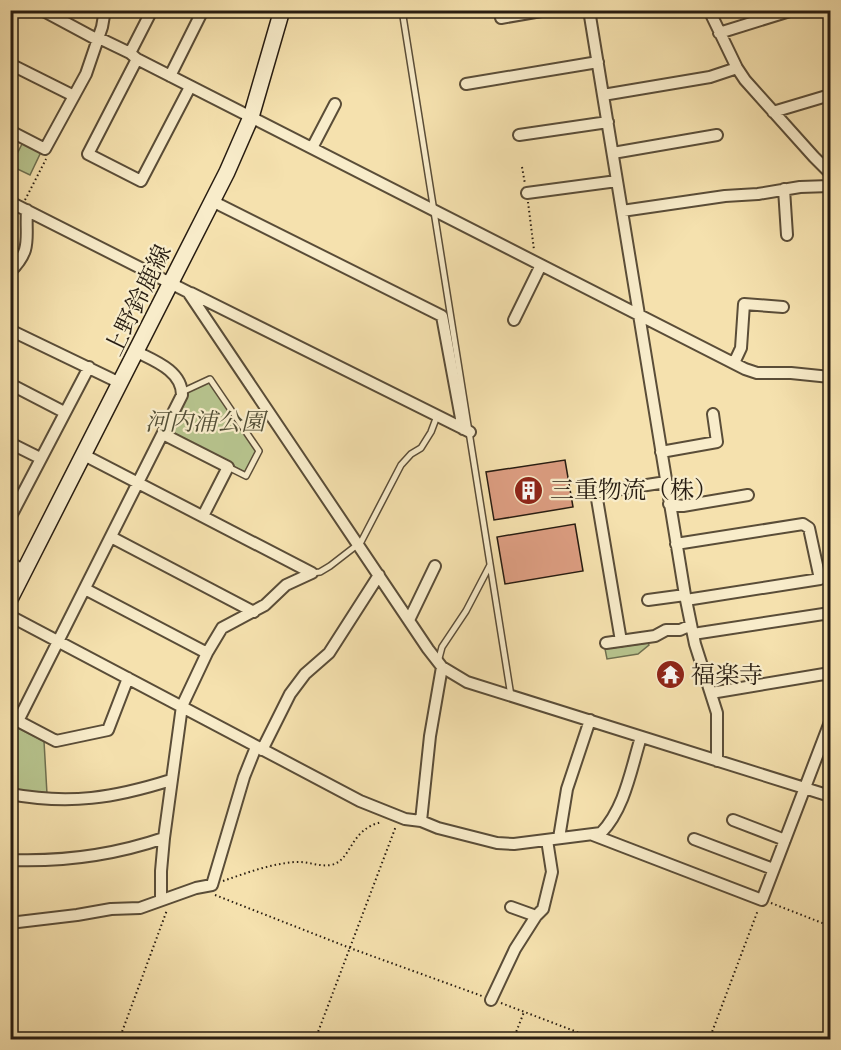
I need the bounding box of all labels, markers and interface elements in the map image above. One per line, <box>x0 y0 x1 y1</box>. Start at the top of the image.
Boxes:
street label: 上野鈴鹿線 <box>99 240 179 361</box>
park label: 河内浦公園 <box>145 408 269 438</box>
building icon: 三重物流（株） <box>513 474 545 506</box>
place label: 三重物流（株） <box>550 476 718 506</box>
temple icon: 福楽寺 <box>654 659 686 691</box>
place label: 福楽寺 <box>691 661 763 691</box>

